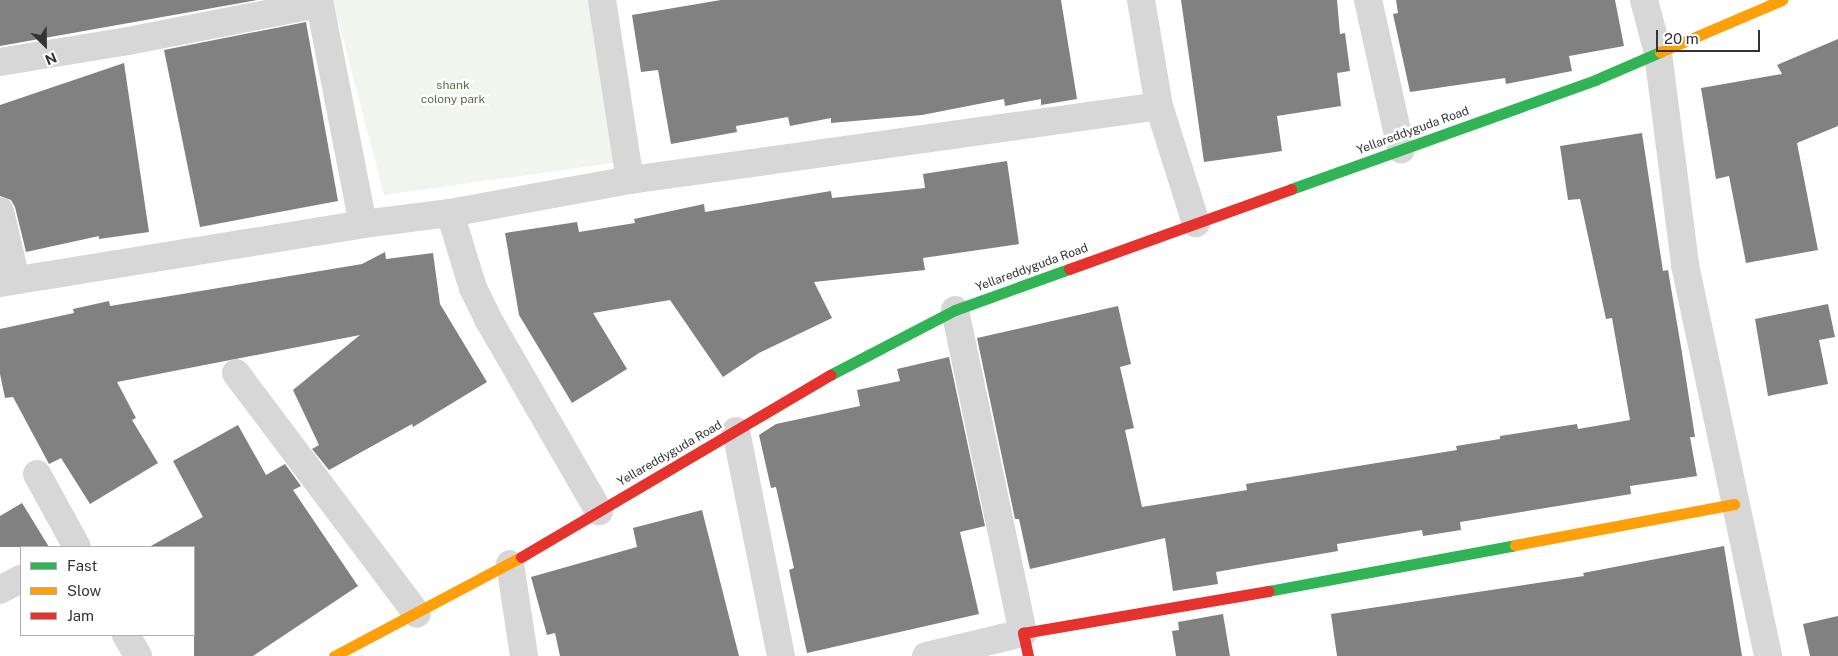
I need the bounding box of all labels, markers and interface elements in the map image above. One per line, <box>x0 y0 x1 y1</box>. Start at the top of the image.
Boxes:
north arrow <box>20 20 70 70</box>
scale bar <box>1658 20 1762 52</box>
text: 20 m <box>1664 30 1699 47</box>
text: N <box>43 49 59 68</box>
park label: shank colony park <box>421 79 485 107</box>
street label: Yellareddyguda Road <box>1355 104 1471 158</box>
street label: Yellareddyguda Road <box>974 241 1090 295</box>
street label: Yellareddyguda Road <box>615 418 725 490</box>
legend <box>20 546 195 636</box>
text: Fast <box>67 557 97 574</box>
text: Slow <box>67 582 101 599</box>
text: Jam <box>67 607 94 624</box>

